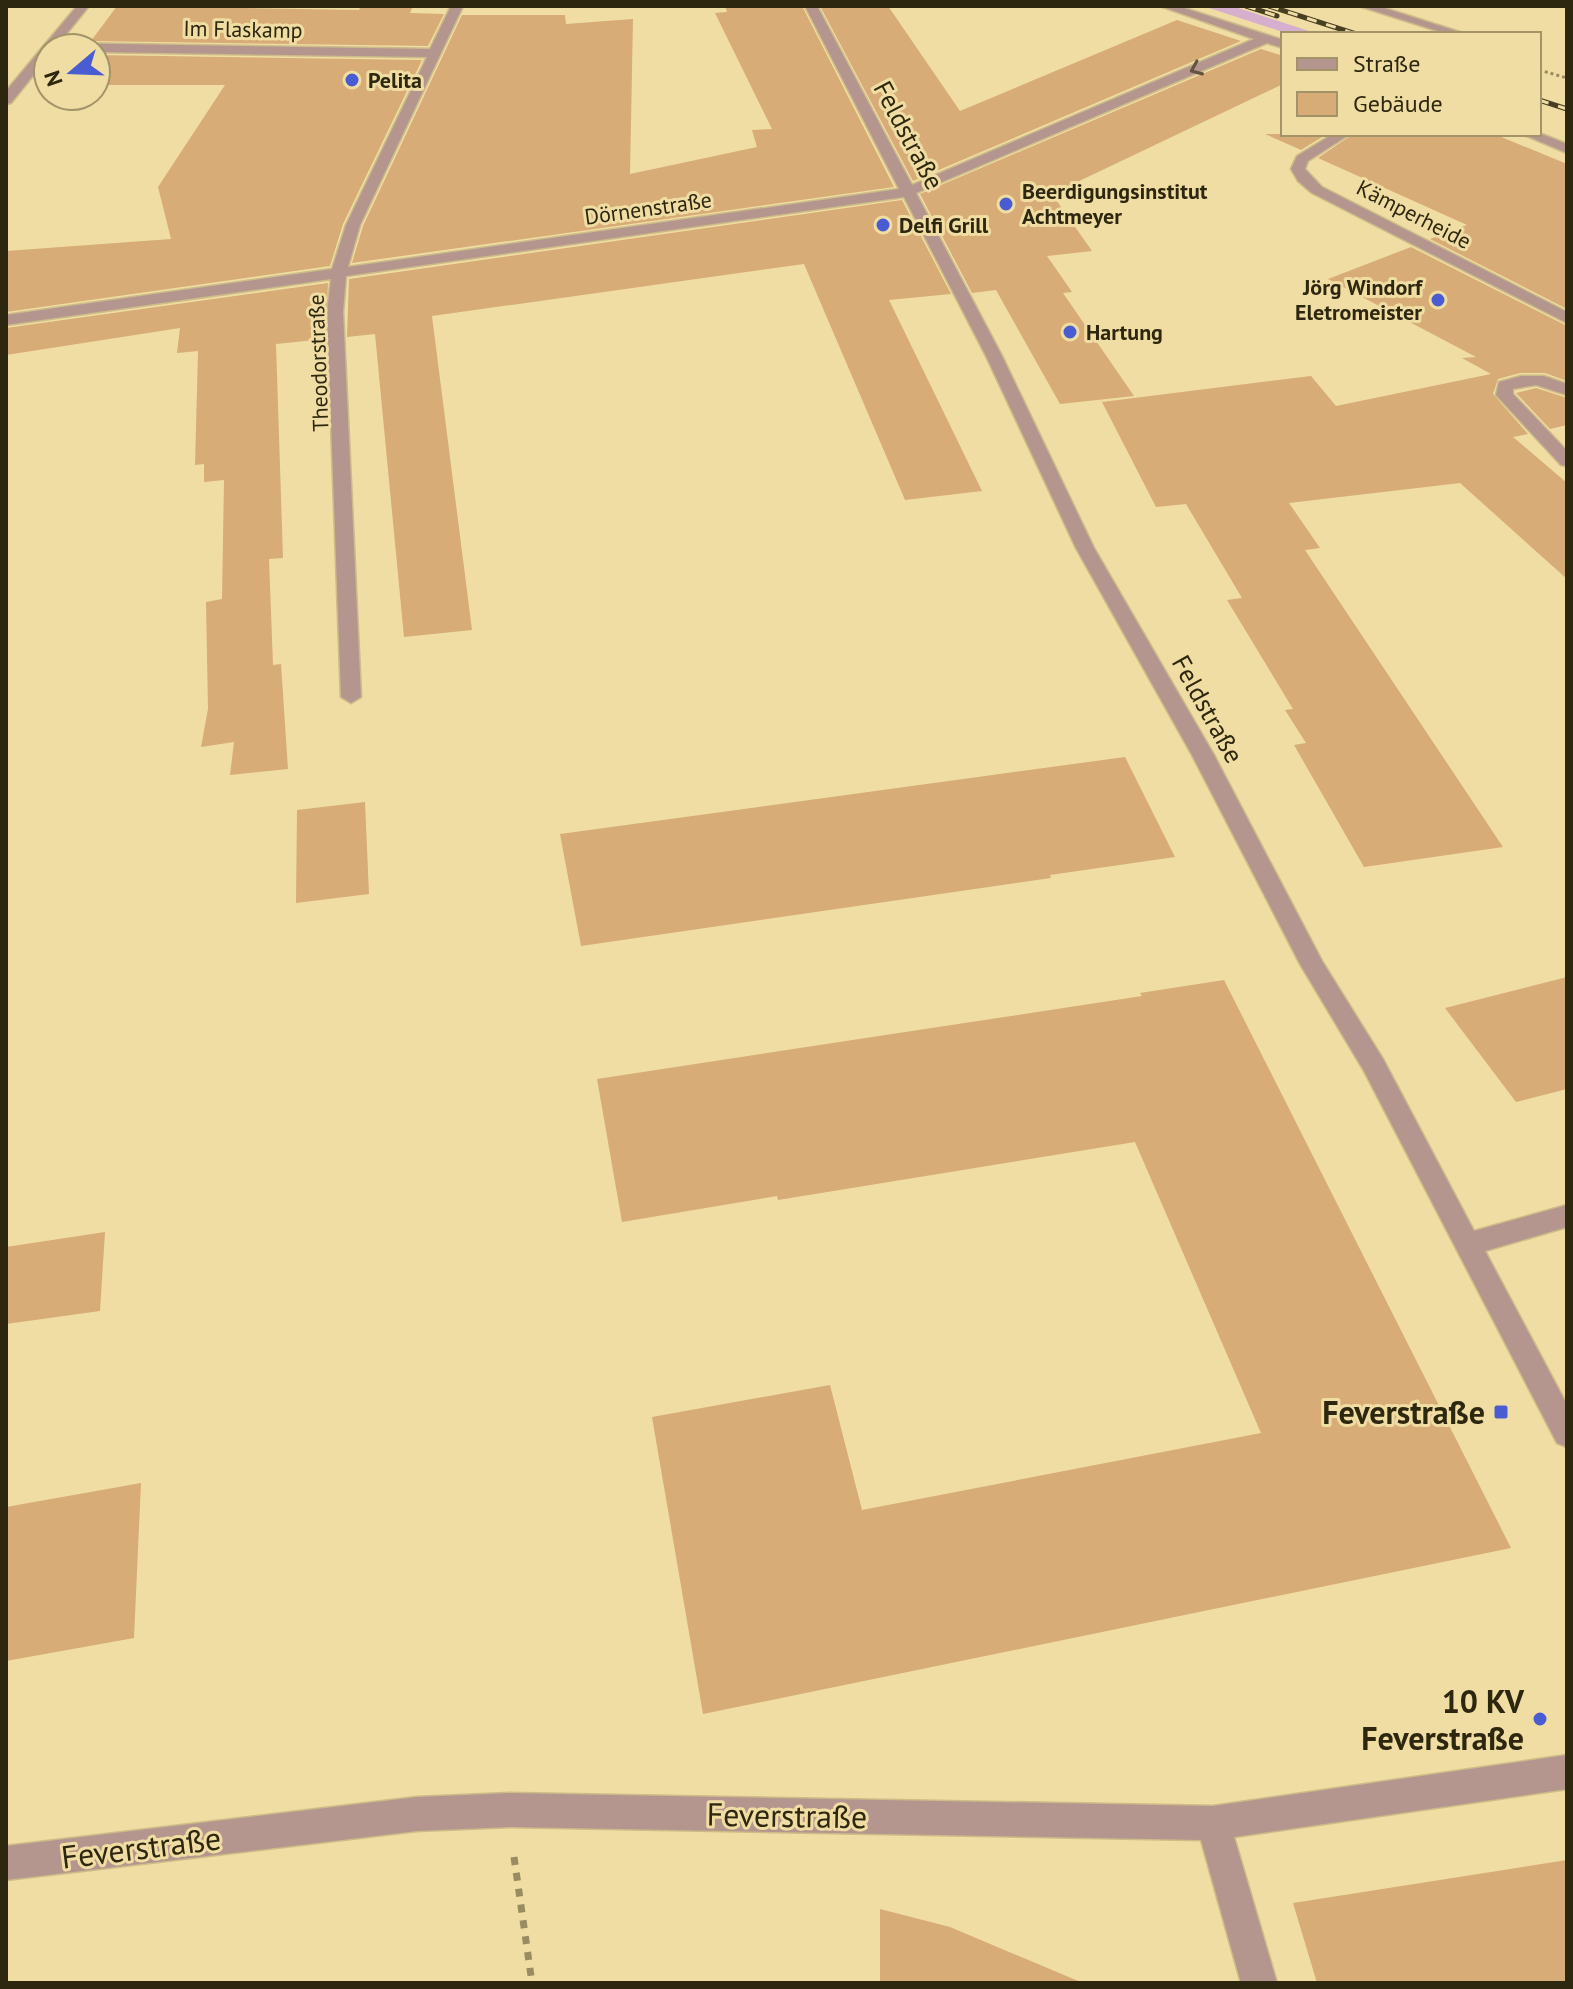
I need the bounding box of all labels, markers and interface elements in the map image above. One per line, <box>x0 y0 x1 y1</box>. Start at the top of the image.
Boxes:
street label: Im Flaskamp <box>183 14 303 44</box>
north arrow <box>32 32 112 112</box>
legend <box>1281 32 1541 136</box>
text: Straße <box>1353 48 1420 79</box>
one-way arrow <box>1189 60 1204 76</box>
place label: Pelita <box>368 66 422 94</box>
text: N <box>37 67 69 90</box>
marker: Pelita <box>343 71 361 89</box>
street label: Feldstraße <box>867 75 951 195</box>
text: Gebäude <box>1353 88 1443 119</box>
street label: Kämperheide <box>1352 173 1476 255</box>
place label: Beerdigungsinstitut Achtmeyer <box>1022 177 1208 230</box>
street label: Dörnenstraße <box>583 185 713 231</box>
marker: Beerdigungsinstitut Achtmeyer <box>997 195 1015 213</box>
place label: Delfi Grill <box>899 211 989 239</box>
marker: Delfi Grill <box>874 216 892 234</box>
place label: Jörg Windorf Eletromeister <box>1295 273 1424 326</box>
marker: Jörg Windorf Eletromeister <box>1429 291 1447 309</box>
street label: Theodorstraße <box>302 294 334 432</box>
place label: Hartung <box>1086 318 1163 346</box>
marker: Hartung <box>1061 323 1079 341</box>
street label: Feldstraße <box>1165 649 1251 769</box>
place label: Feverstraße <box>1322 1391 1485 1433</box>
marker: Feverstraße <box>1492 1403 1510 1421</box>
place label: 10 KV Feverstraße <box>1361 1680 1525 1759</box>
marker: 10 KV Feverstraße <box>1531 1710 1549 1728</box>
street label: Feverstraße <box>706 1793 868 1837</box>
street label: Feverstraße <box>59 1816 223 1878</box>

